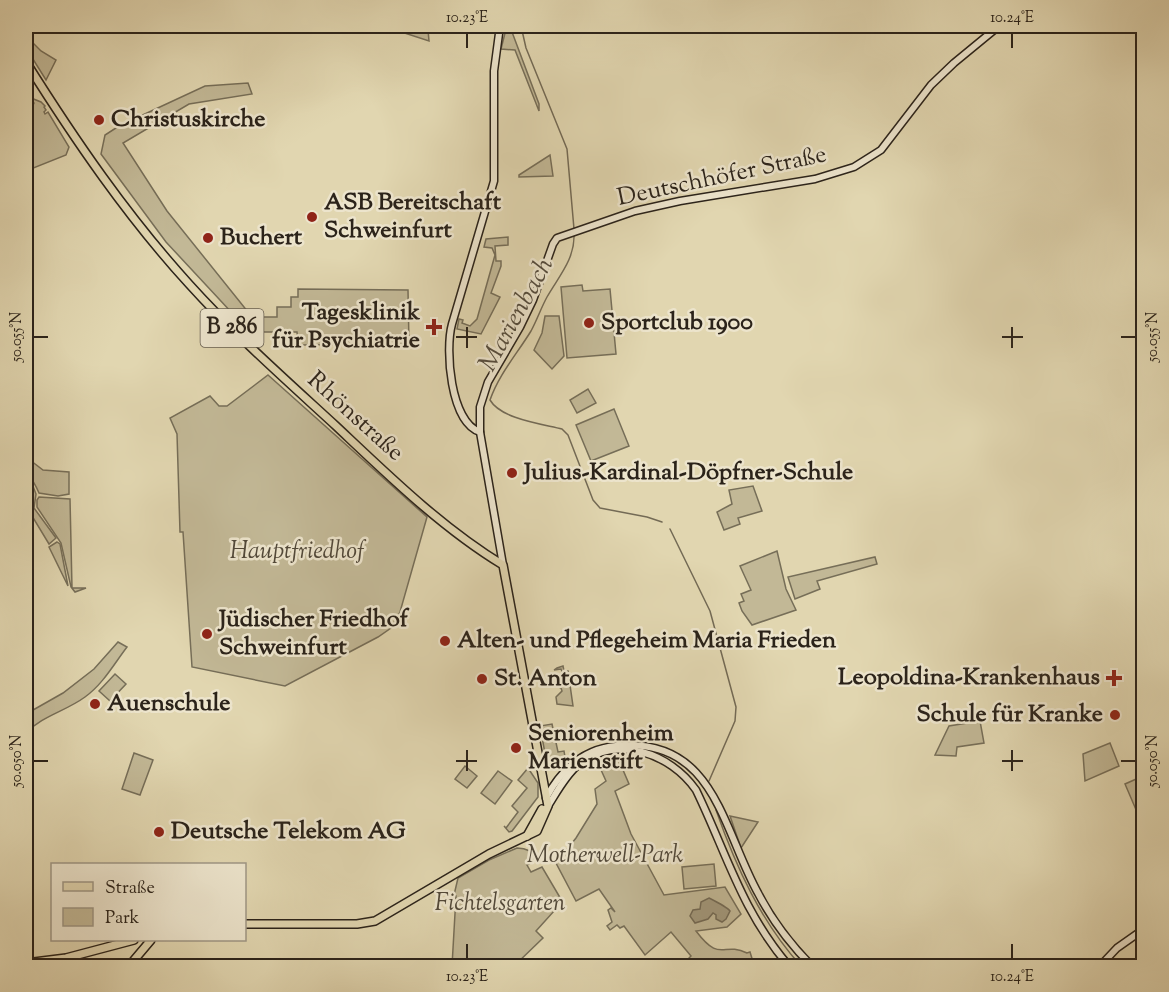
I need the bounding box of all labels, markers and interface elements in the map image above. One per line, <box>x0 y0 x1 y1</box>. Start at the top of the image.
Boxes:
text: 10.23°E <box>446 8 488 29</box>
text: 10.24°E <box>990 8 1034 29</box>
place label: Christuskirche <box>111 103 265 137</box>
marker: Christuskirche <box>92 113 106 127</box>
street label: Deutschhöfer Straße <box>614 138 830 216</box>
place label: ASB Bereitschaft Schweinfurt <box>324 186 502 248</box>
marker: ASB Bereitschaft Schweinfurt <box>305 210 319 224</box>
place label: Buchert <box>220 221 303 255</box>
marker: Buchert <box>201 231 215 245</box>
water label: Marienbach <box>470 251 564 379</box>
place label: Tagesklinik für Psychiatrie <box>272 296 421 358</box>
place label: Sportclub 1900 <box>601 306 753 340</box>
road number: B 286 <box>200 309 264 347</box>
text: 50.055°N <box>7 312 28 363</box>
text: 50.055°N <box>1143 312 1164 363</box>
marker: Sportclub 1900 <box>582 316 596 330</box>
marker: Tagesklinik für Psychiatrie <box>425 318 443 336</box>
street label: Rhönstraße <box>299 364 411 470</box>
place label: Julius-Kardinal-Döpfner-Schule <box>522 456 853 490</box>
marker: Julius-Kardinal-Döpfner-Schule <box>505 466 519 480</box>
park label: Hauptfriedhof <box>230 535 367 569</box>
place label: Jüdischer Friedhof Schweinfurt <box>217 603 410 665</box>
place label: Alten- und Pflegeheim Maria Frieden <box>457 624 837 658</box>
marker: Jüdischer Friedhof Schweinfurt <box>200 627 214 641</box>
marker: Alten- und Pflegeheim Maria Frieden <box>438 634 452 648</box>
place label: Leopoldina-Krankenhaus <box>838 661 1100 695</box>
place label: St. Anton <box>494 662 597 696</box>
marker: Leopoldina-Krankenhaus <box>1105 669 1123 687</box>
marker: St. Anton <box>475 672 489 686</box>
place label: Auenschule <box>107 687 230 721</box>
marker: Auenschule <box>88 697 102 711</box>
place label: Schule für Kranke <box>916 698 1103 732</box>
marker: Schule für Kranke <box>1108 708 1122 722</box>
place label: Seniorenheim Marienstift <box>528 717 674 779</box>
text: 50.050°N <box>7 735 28 788</box>
text: 50.050°N <box>1143 735 1164 788</box>
marker: Seniorenheim Marienstift <box>509 741 523 755</box>
place label: Deutsche Telekom AG <box>171 815 406 849</box>
marker: Deutsche Telekom AG <box>152 825 166 839</box>
park label: Motherwell-Park <box>527 839 683 873</box>
legend <box>51 863 246 941</box>
text: Straße <box>105 876 155 902</box>
park label: Fichtelsgarten <box>435 887 566 921</box>
text: Park <box>105 906 140 932</box>
text: 10.23°E <box>446 967 488 988</box>
text: 10.24°E <box>990 967 1034 988</box>

